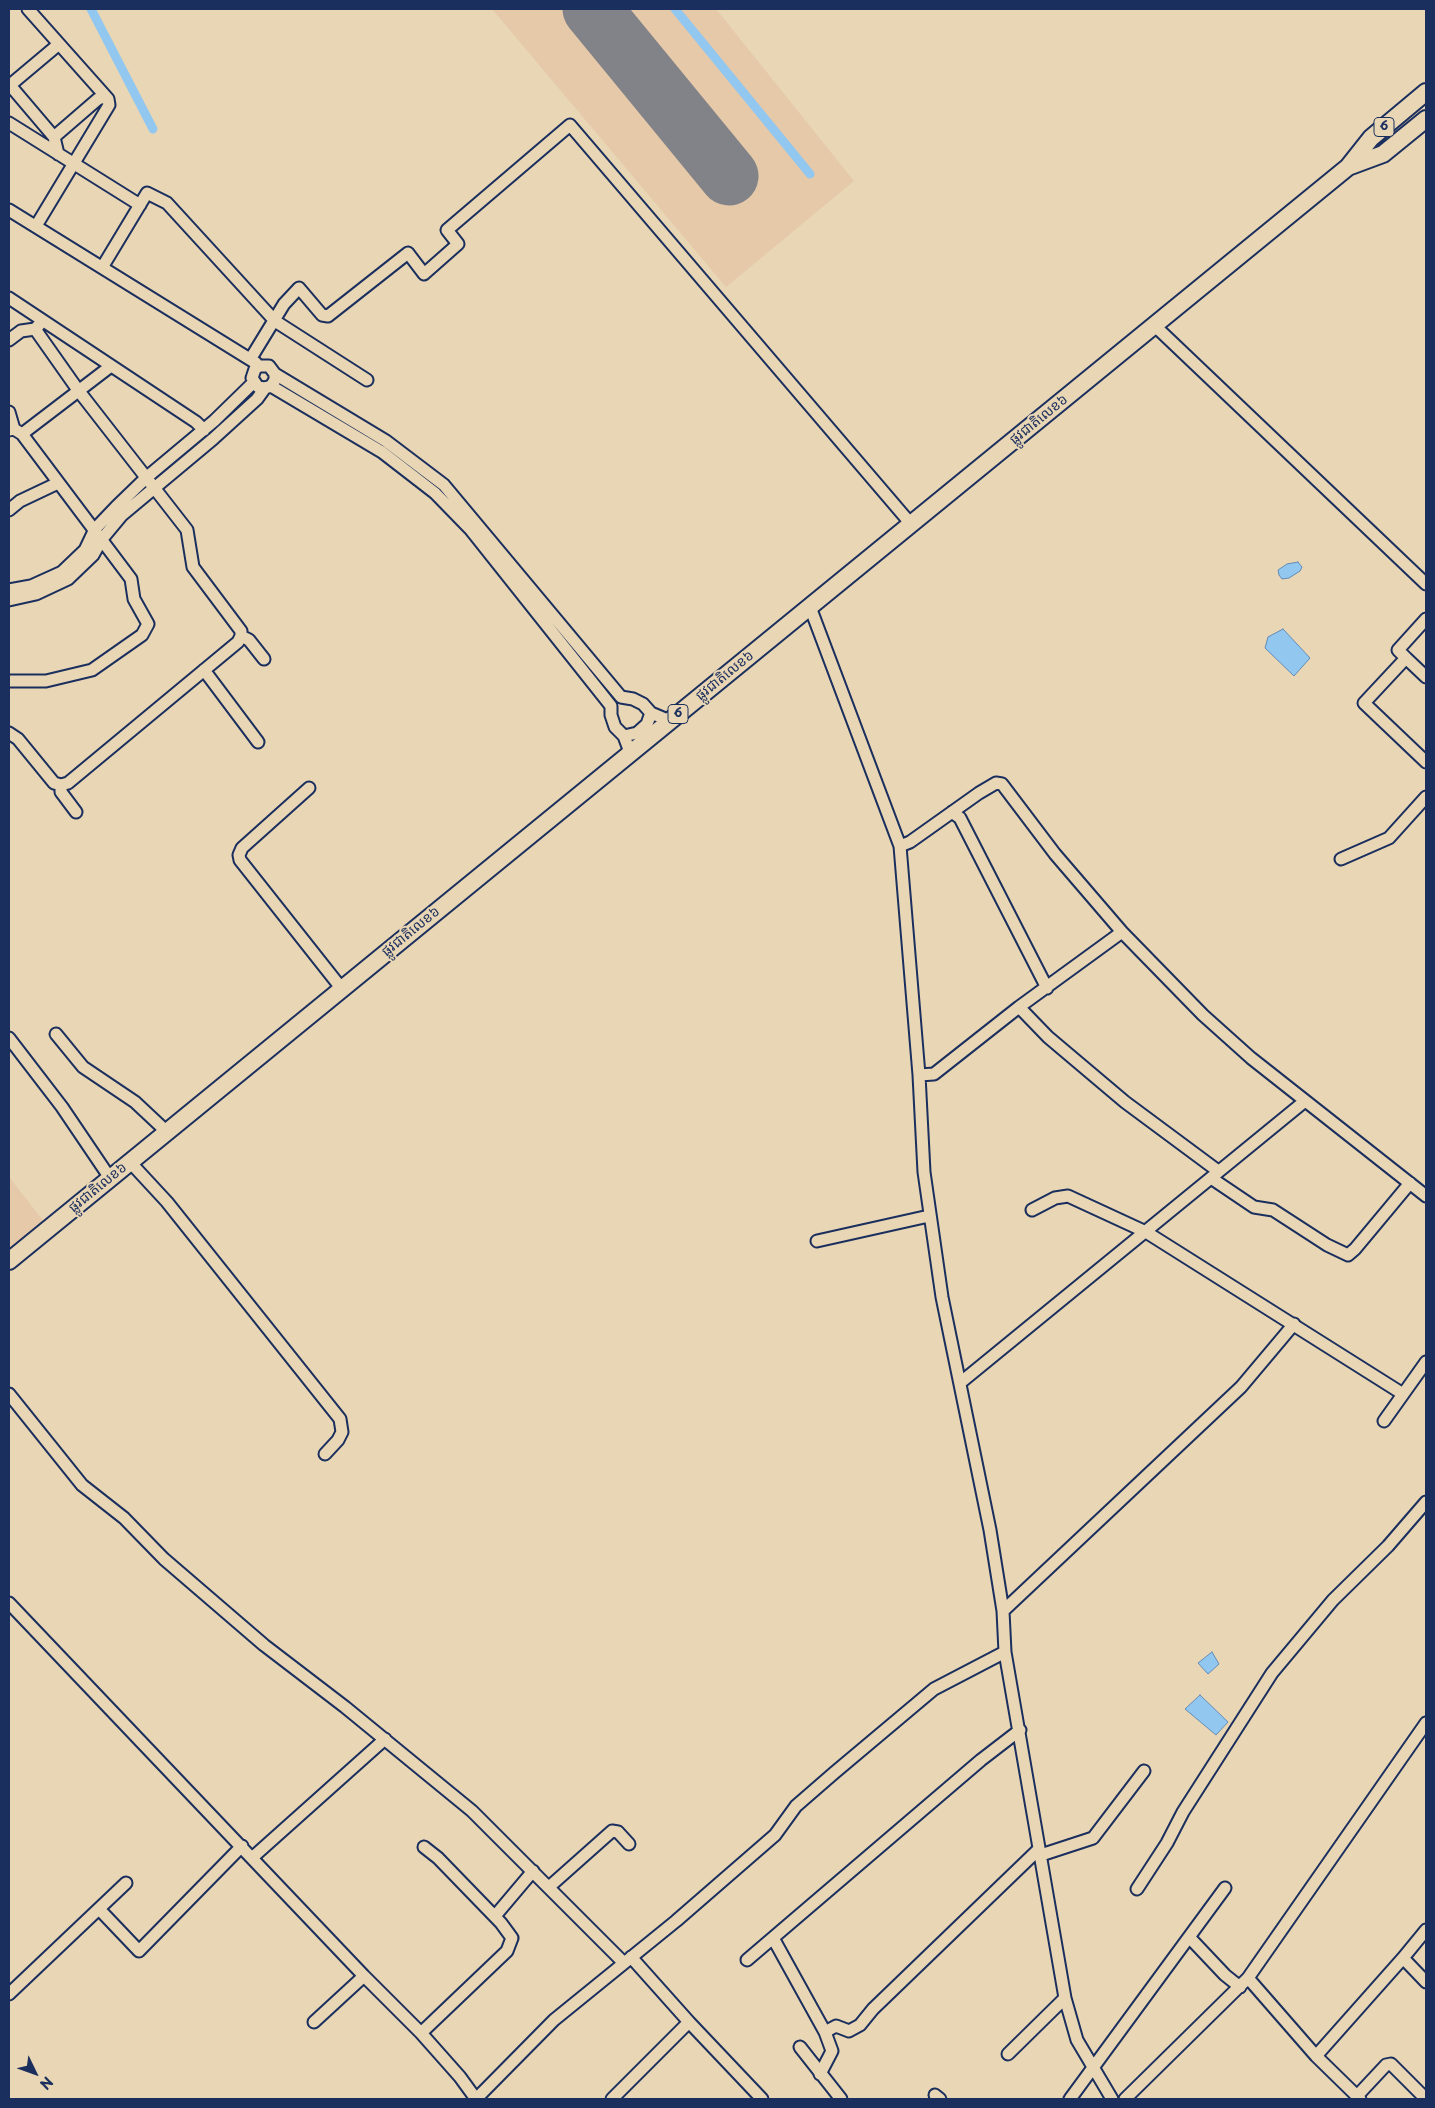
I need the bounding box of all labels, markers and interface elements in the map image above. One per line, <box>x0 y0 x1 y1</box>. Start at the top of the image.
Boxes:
road number: 6 <box>1374 118 1394 136</box>
street label: ផ្លូវជាតិលេខ៦ <box>1006 391 1072 449</box>
street label: ផ្លូវជាតិលេខ៦ <box>692 647 758 705</box>
road number: 6 <box>668 704 688 724</box>
street label: ផ្លូវជាតិលេខ៦ <box>378 903 444 961</box>
street label: ផ្លូវជាតិលេខ៦ <box>65 1159 131 1217</box>
north arrow <box>10 2048 60 2098</box>
text: N <box>35 2072 58 2095</box>

